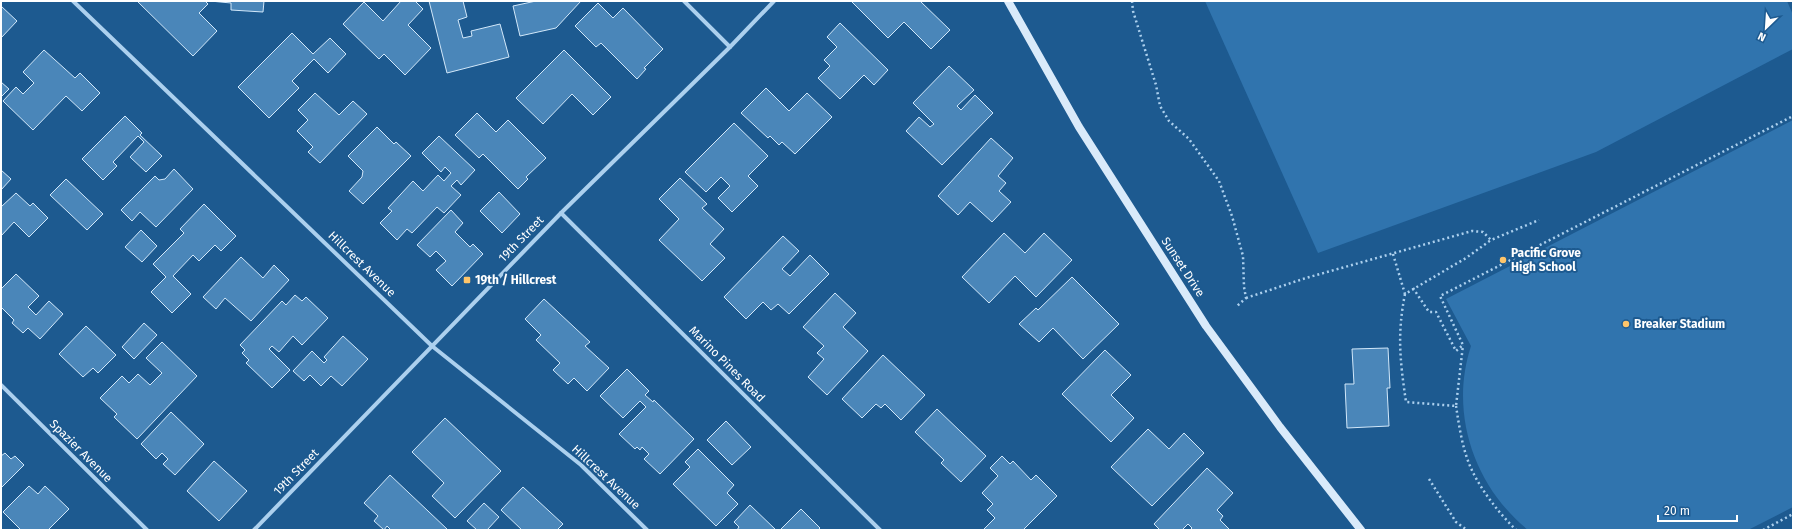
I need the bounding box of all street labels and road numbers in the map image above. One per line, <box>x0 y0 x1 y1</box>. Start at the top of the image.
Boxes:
street label: 19th Street <box>496 213 547 265</box>
street label: Hillcrest Avenue <box>325 228 399 300</box>
street label: Sunset Drive <box>1159 235 1207 299</box>
street label: Marino Pines Road <box>686 323 768 405</box>
street label: Spazier Avenue <box>47 417 115 485</box>
street label: Hillcrest Avenue <box>569 442 643 512</box>
street label: 19th Street <box>271 446 322 498</box>

